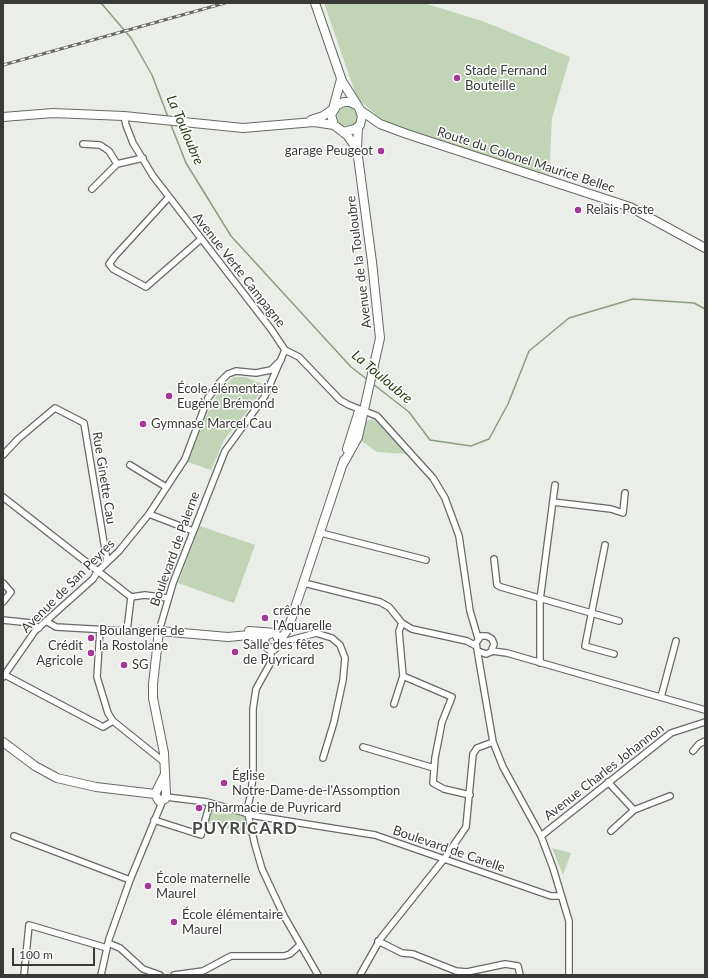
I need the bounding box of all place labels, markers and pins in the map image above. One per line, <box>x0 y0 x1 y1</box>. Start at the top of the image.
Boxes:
place label: Stade Fernand Bouteille <box>465 63 547 94</box>
marker: Stade Fernand Bouteille <box>452 73 462 83</box>
place label: garage Peugeot <box>285 143 373 159</box>
marker: garage Peugeot <box>376 146 386 156</box>
place label: Relais Poste <box>586 202 654 218</box>
marker: Relais Poste <box>573 205 583 215</box>
place label: École élémentaire Eugène Brémond <box>177 381 278 412</box>
marker: École élémentaire Eugène Brémond <box>164 391 174 401</box>
place label: Gymnase Marcel Cau <box>151 416 272 432</box>
marker: Gymnase Marcel Cau <box>138 419 148 429</box>
place label: crêche l'Aquarelle <box>273 603 332 634</box>
marker: crêche l'Aquarelle <box>260 613 270 623</box>
place label: Boulangerie de la Rostolane <box>99 623 184 654</box>
marker: Boulangerie de la Rostolane <box>86 633 96 643</box>
place label: Salle des fêtes de Puyricard <box>243 637 324 668</box>
place label: Crédit Agricole <box>36 638 83 669</box>
marker: Salle des fêtes de Puyricard <box>230 647 240 657</box>
marker: Crédit Agricole <box>86 648 96 658</box>
place label: SG <box>132 657 149 673</box>
marker: SG <box>119 660 129 670</box>
place label: Église Notre-Dame-de-l'Assomption <box>232 768 400 799</box>
marker: Église Notre-Dame-de-l'Assomption <box>219 778 229 788</box>
place label: Pharmacie de Puyricard <box>207 800 341 816</box>
marker: Pharmacie de Puyricard <box>194 803 204 813</box>
place label: École maternelle Maurel <box>156 871 250 902</box>
marker: École maternelle Maurel <box>143 881 153 891</box>
place label: École élémentaire Maurel <box>182 907 283 938</box>
marker: École élémentaire Maurel <box>169 917 179 927</box>

